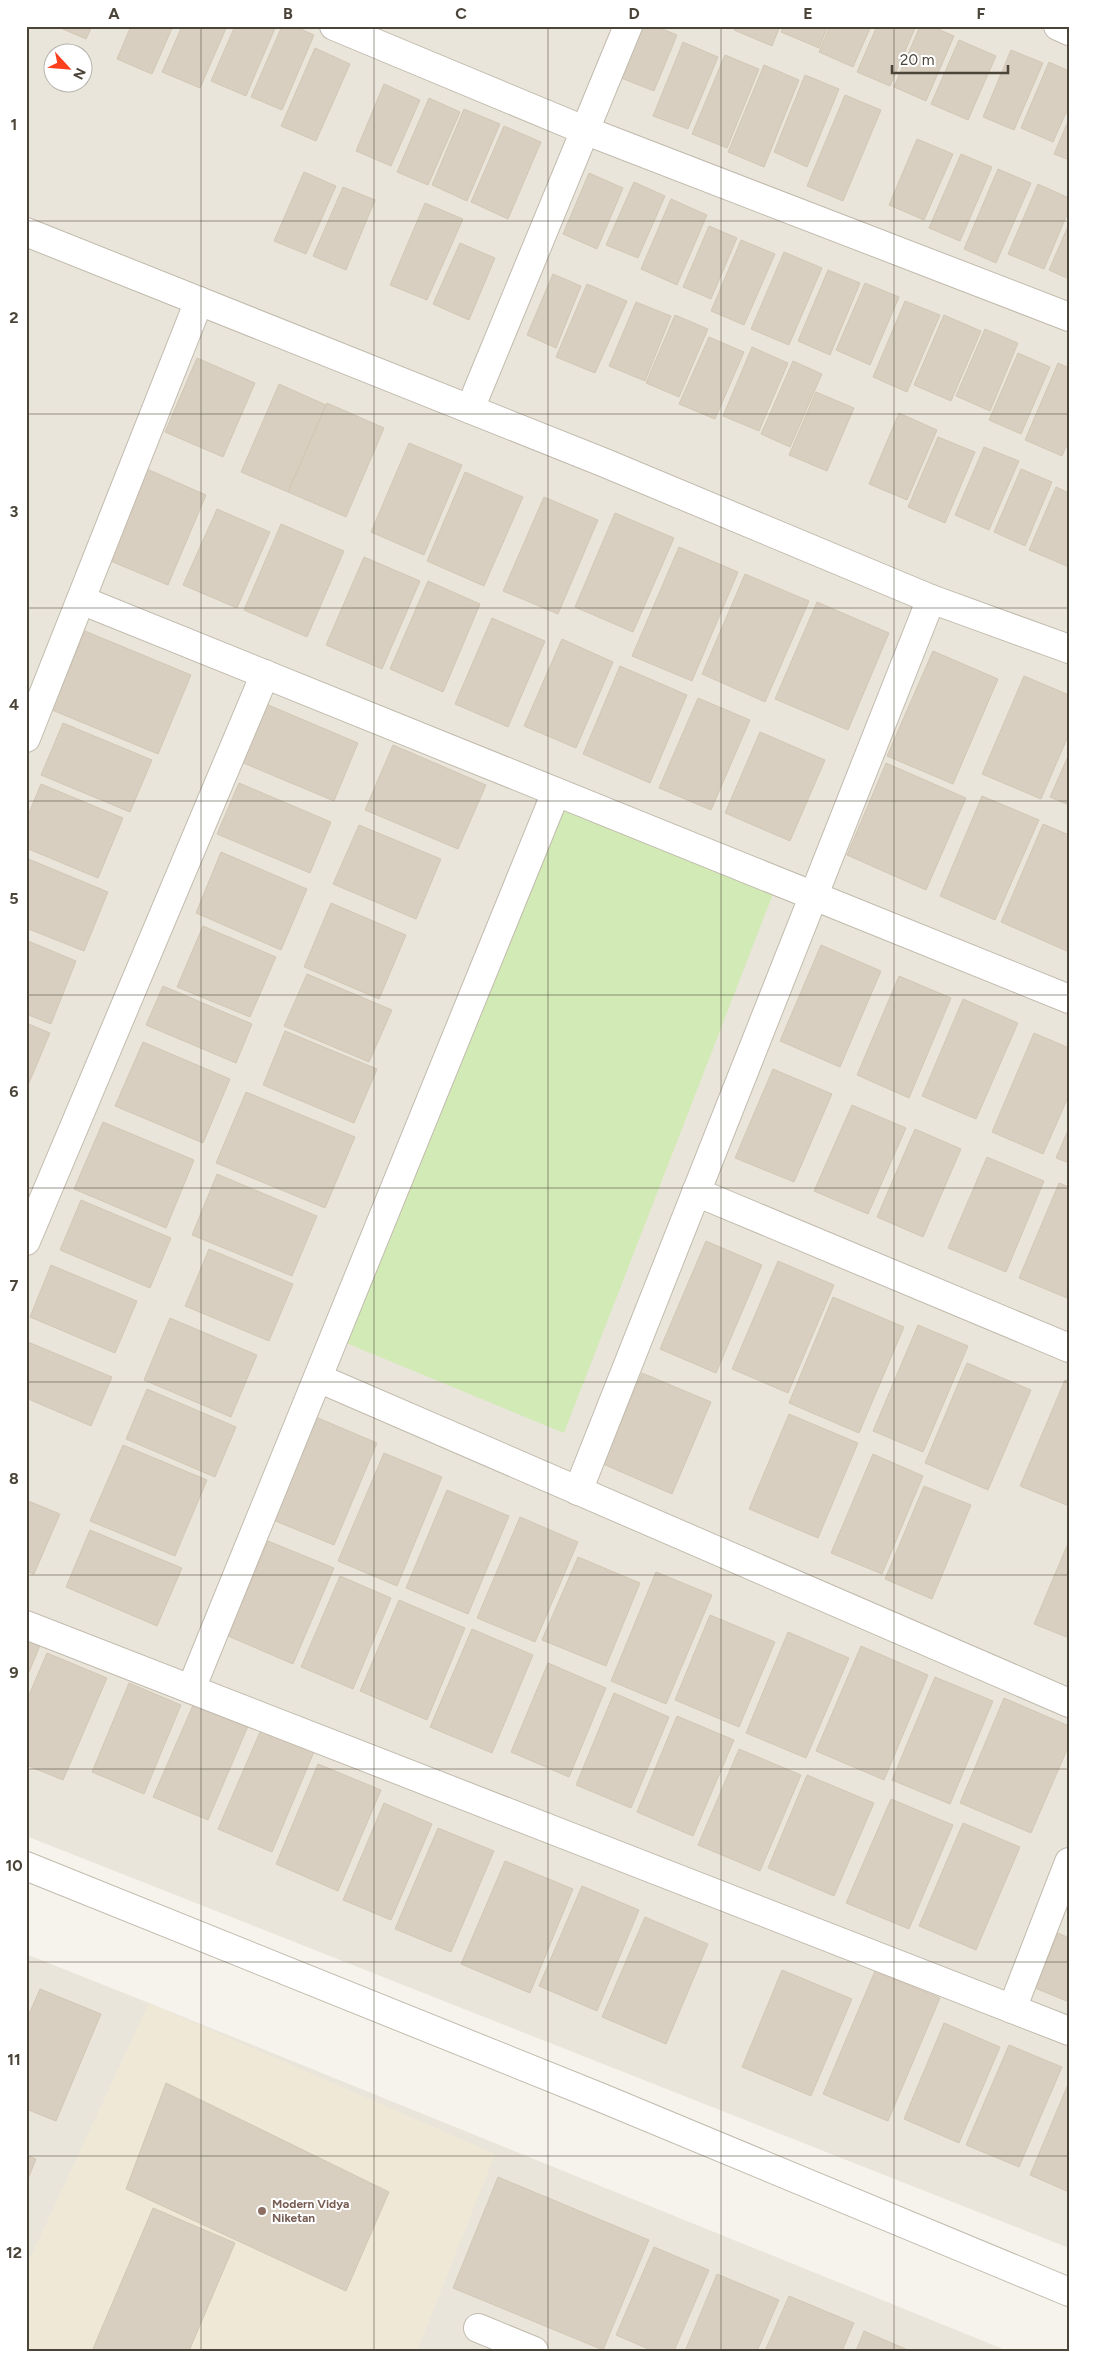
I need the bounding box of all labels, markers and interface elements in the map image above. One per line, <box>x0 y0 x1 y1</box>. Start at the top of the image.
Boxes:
text: A <box>108 4 120 23</box>
text: B <box>283 4 293 23</box>
text: C <box>455 4 467 23</box>
text: D <box>628 4 640 23</box>
text: E <box>803 4 813 23</box>
text: F <box>977 4 986 23</box>
north arrow <box>42 42 92 92</box>
scale bar <box>892 42 1009 74</box>
text: 20 m <box>900 51 934 69</box>
text: N <box>69 65 89 82</box>
text: 1 <box>11 115 17 134</box>
text: 2 <box>9 308 19 327</box>
text: 3 <box>10 502 19 521</box>
text: 4 <box>9 695 19 714</box>
text: 5 <box>9 889 19 908</box>
text: 6 <box>9 1082 19 1101</box>
text: 7 <box>10 1276 19 1295</box>
text: 8 <box>9 1469 19 1488</box>
text: 9 <box>9 1663 19 1682</box>
text: 10 <box>5 1856 23 1875</box>
text: 11 <box>7 2050 21 2069</box>
place label: Modern Vidya Niketan <box>272 2197 349 2225</box>
marker: Modern Vidya Niketan <box>256 2205 268 2217</box>
text: 12 <box>6 2243 22 2262</box>

